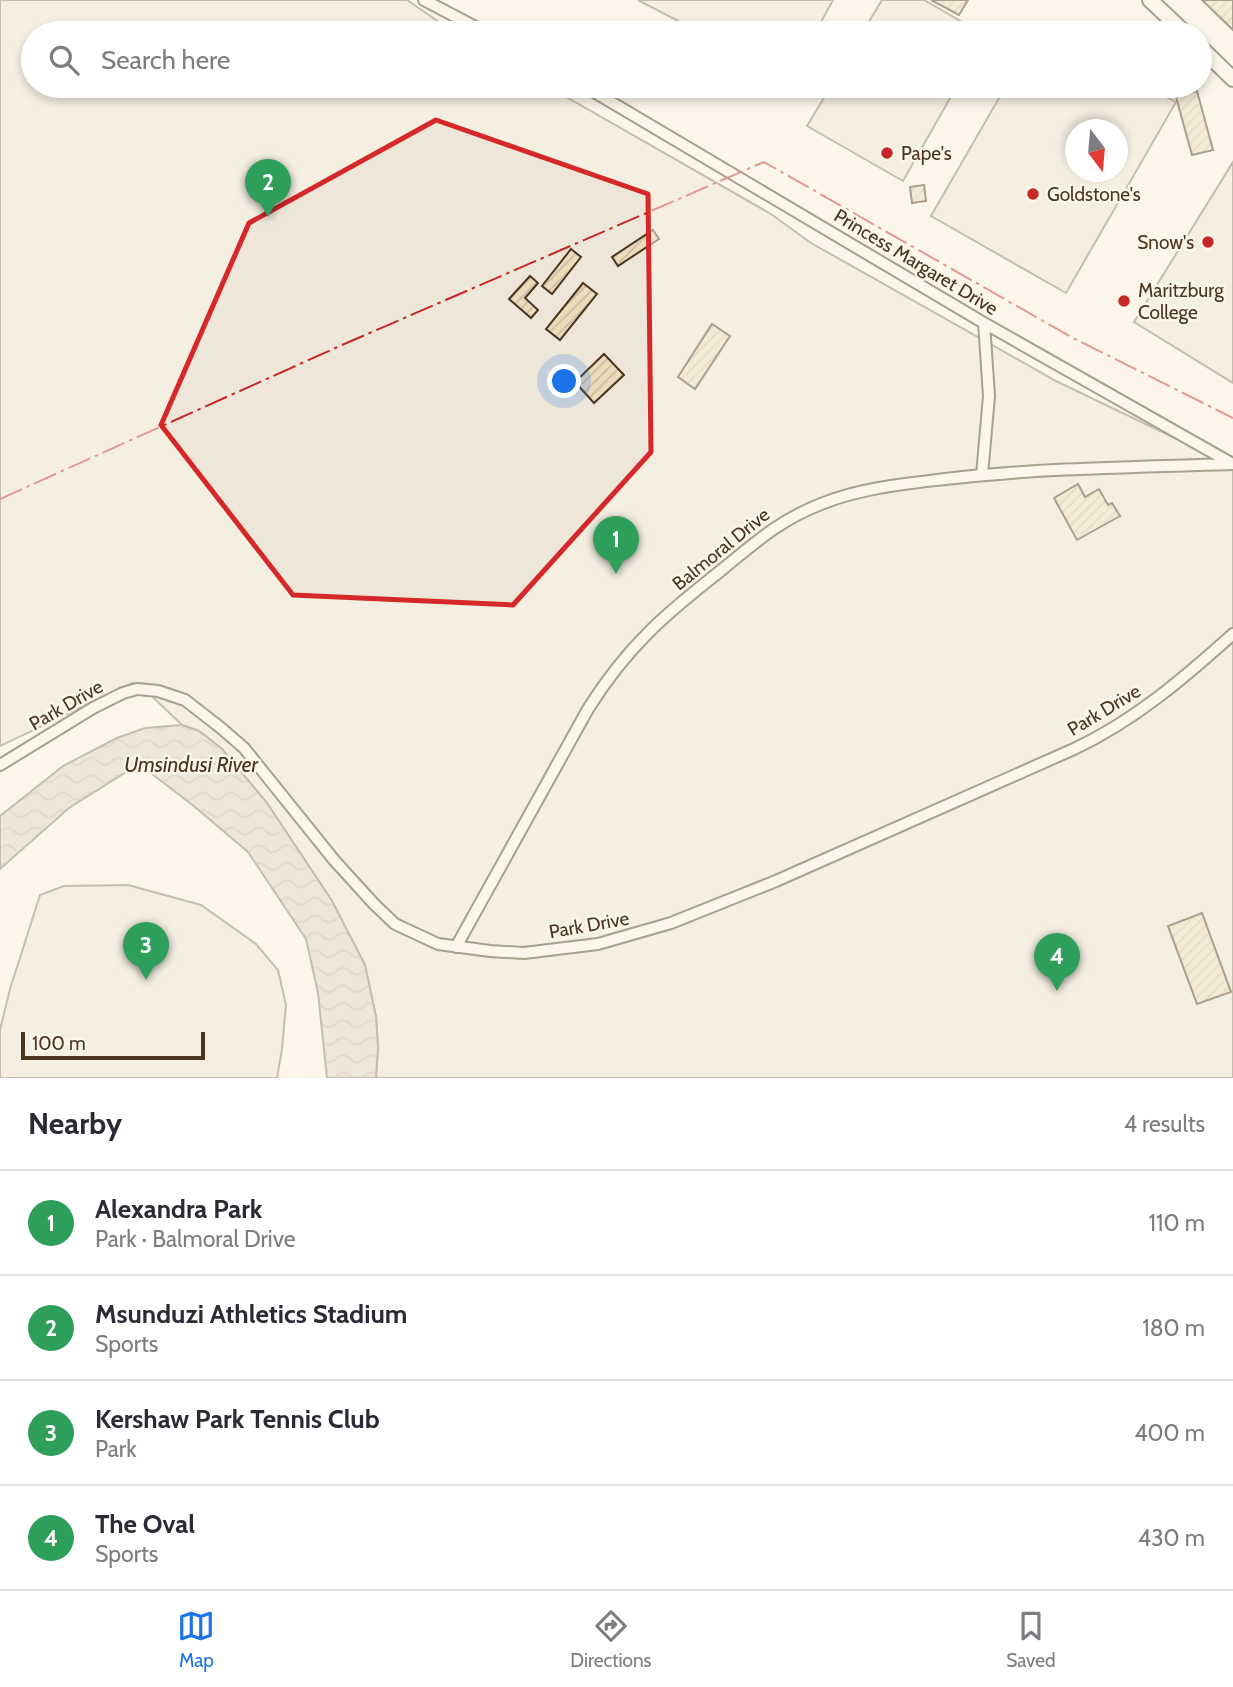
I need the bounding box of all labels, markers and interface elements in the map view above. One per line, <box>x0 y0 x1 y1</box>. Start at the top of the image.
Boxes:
search box <box>21 21 1212 98</box>
icon: search <box>45 41 83 79</box>
text: Search here <box>101 44 230 76</box>
north arrow <box>1065 119 1128 182</box>
place label: Pape's <box>901 142 952 165</box>
marker: Pape's <box>879 145 895 161</box>
pin: 2 <box>245 159 291 217</box>
place label: Goldstone's <box>1047 183 1141 206</box>
marker: Goldstone's <box>1025 186 1041 202</box>
street label: Princess Margaret Drive <box>830 204 1002 320</box>
place label: Snow's <box>1137 231 1194 254</box>
marker: Snow's <box>1200 234 1216 250</box>
place label: Maritzburg College <box>1138 279 1224 324</box>
marker: Maritzburg College <box>1116 293 1132 309</box>
your location <box>547 364 581 398</box>
street label: Balmoral Drive <box>668 503 774 595</box>
pin: 1 <box>593 516 639 574</box>
street label: Park Drive <box>25 675 107 735</box>
street label: Park Drive <box>1063 679 1145 741</box>
water label: Umsindusi River <box>124 752 259 777</box>
street label: Park Drive <box>547 907 631 943</box>
pin: 3 <box>123 922 169 980</box>
pin: 4 <box>1034 933 1080 991</box>
scale bar <box>21 1029 205 1061</box>
text: 100 m <box>32 1032 86 1055</box>
text: Nearby <box>28 1105 122 1142</box>
text: 4 results <box>1124 1110 1205 1138</box>
text: Alexandra Park <box>95 1193 262 1225</box>
text: 1 <box>47 1209 55 1237</box>
text: 110 m <box>1149 1209 1205 1237</box>
text: Park · Balmoral Drive <box>95 1225 296 1253</box>
text: Msunduzi Athletics Stadium <box>95 1298 407 1330</box>
text: 2 <box>45 1314 57 1342</box>
text: 180 m <box>1142 1314 1205 1342</box>
text: Sports <box>95 1330 158 1358</box>
text: Kershaw Park Tennis Club <box>95 1403 380 1435</box>
text: 3 <box>45 1419 57 1447</box>
text: 400 m <box>1134 1419 1205 1447</box>
text: Park <box>95 1435 136 1463</box>
text: The Oval <box>95 1508 195 1540</box>
text: 4 <box>44 1524 58 1552</box>
text: 430 m <box>1138 1524 1205 1552</box>
text: Sports <box>95 1540 158 1568</box>
tab: Map <box>177 1607 215 1672</box>
tab: Directions <box>570 1607 651 1672</box>
tab: Saved <box>1006 1607 1056 1672</box>

